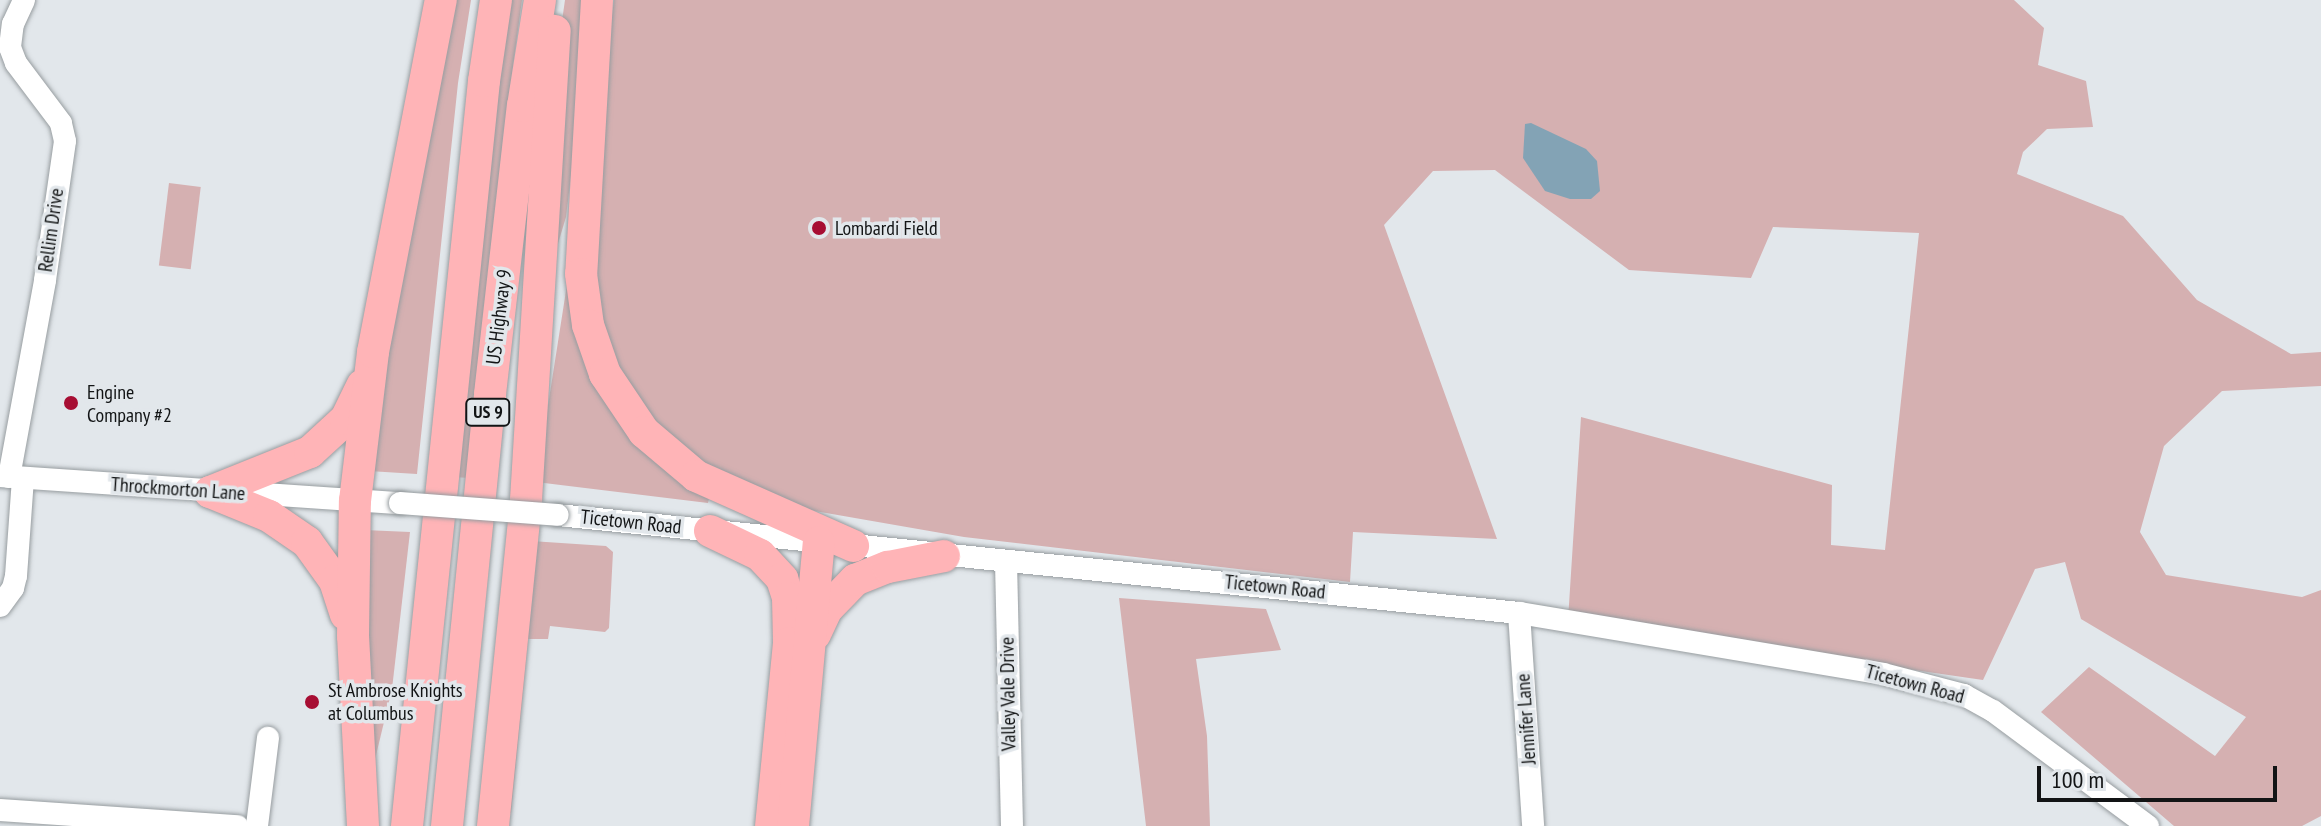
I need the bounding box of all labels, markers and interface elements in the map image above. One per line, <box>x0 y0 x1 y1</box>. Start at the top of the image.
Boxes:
street label: Rellim Drive <box>33 187 69 273</box>
place label: Lombardi Field <box>835 216 938 240</box>
marker: Lombardi Field <box>810 219 828 237</box>
street label: US Highway 9 <box>481 268 517 366</box>
place label: Engine Company #2 <box>87 380 172 427</box>
marker: Engine Company #2 <box>62 394 80 412</box>
road number: US 9 <box>464 398 512 426</box>
street label: Throckmorton Lane <box>110 472 246 506</box>
street label: Ticetown Road <box>579 505 683 539</box>
street label: Ticetown Road <box>1223 570 1327 604</box>
street label: Valley Vale Drive <box>995 636 1021 752</box>
street label: Ticetown Road <box>1863 659 1967 709</box>
street label: Jennifer Lane <box>1511 673 1541 765</box>
place label: St Ambrose Knights at Columbus <box>328 678 463 725</box>
marker: St Ambrose Knights at Columbus <box>303 693 321 711</box>
scale bar <box>2041 750 2281 800</box>
text: 100 m <box>2051 764 2104 795</box>

